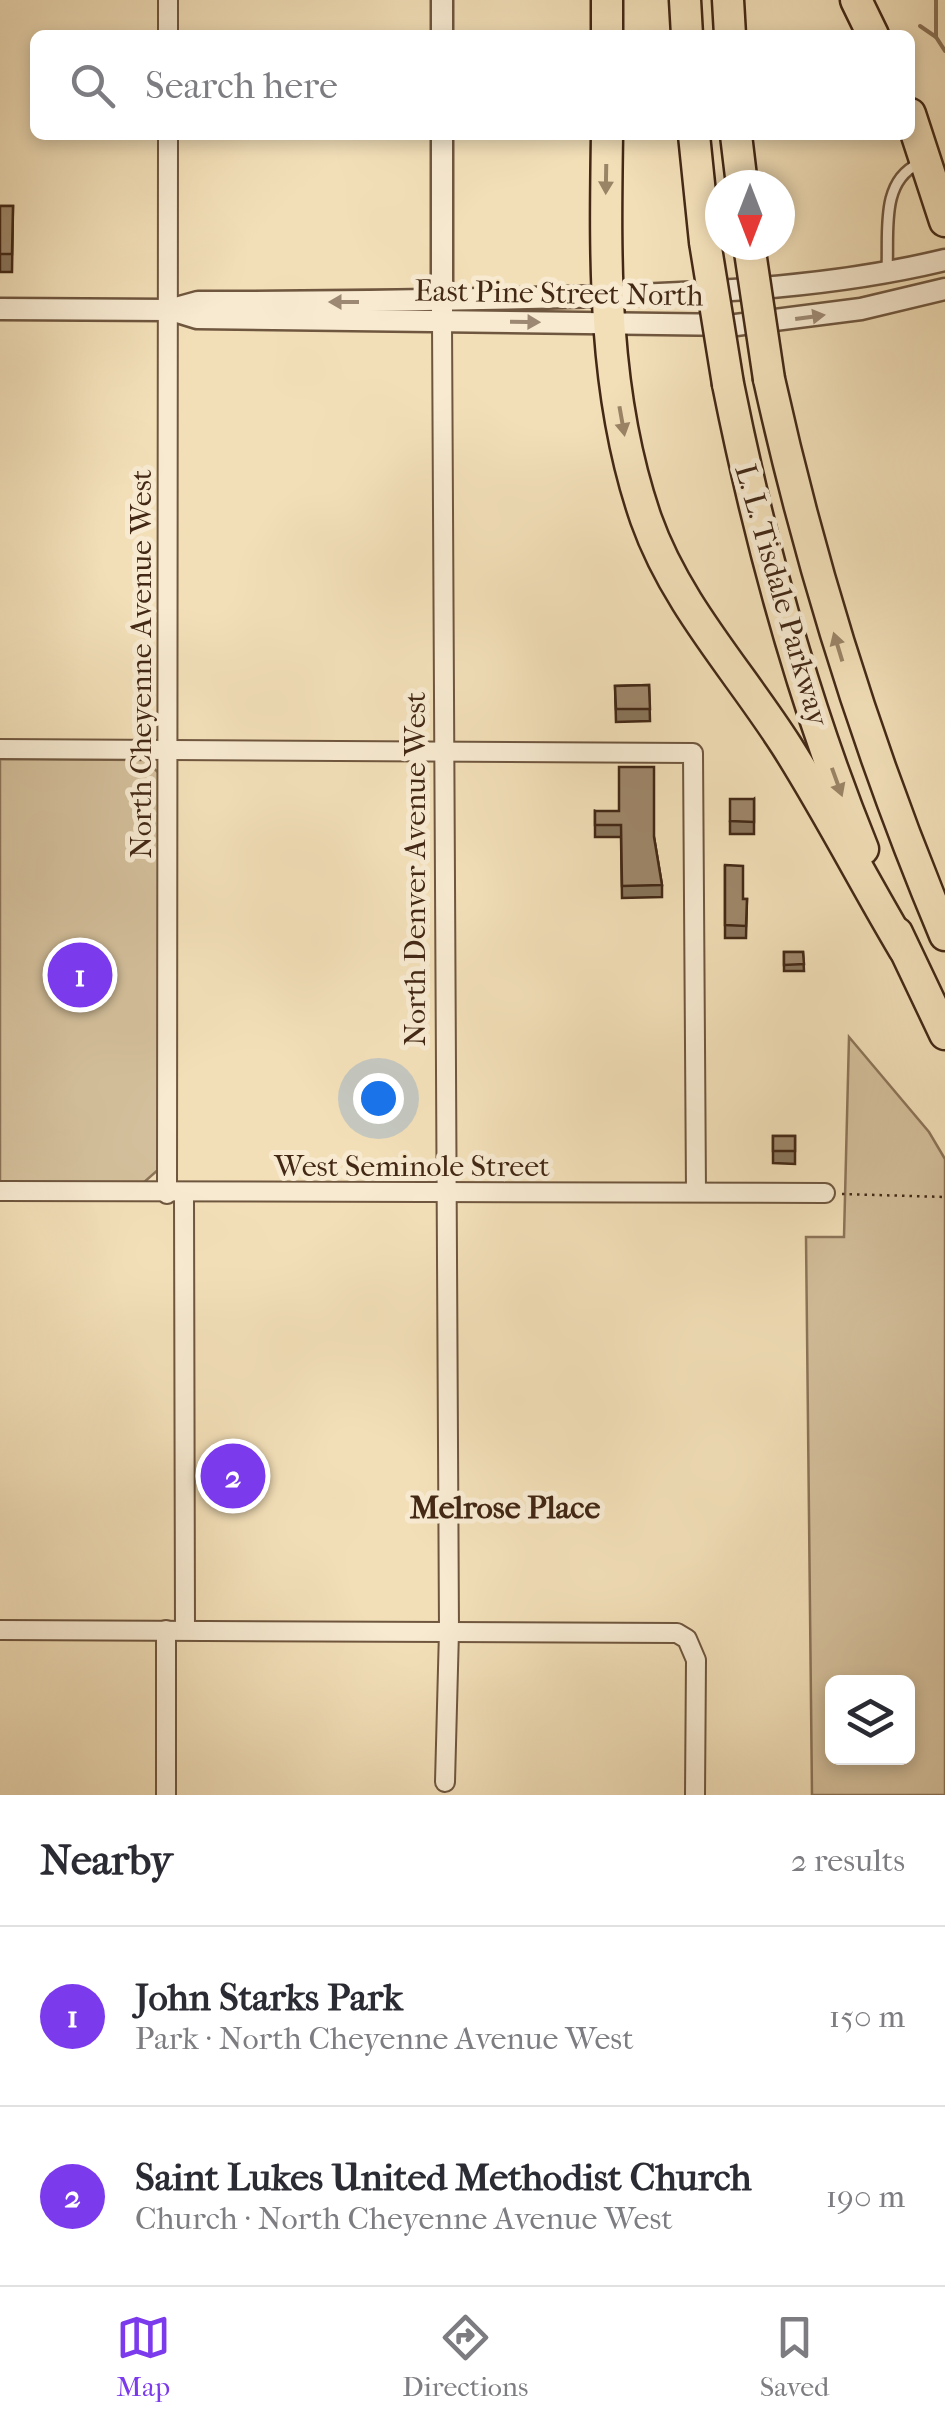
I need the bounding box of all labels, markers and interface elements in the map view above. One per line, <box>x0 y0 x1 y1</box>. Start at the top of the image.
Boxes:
search box <box>30 30 915 140</box>
icon: search <box>65 58 120 113</box>
text: Search here <box>145 63 338 108</box>
one-way arrow <box>598 163 614 195</box>
north arrow <box>705 170 795 260</box>
street label: East Pine Street North <box>414 273 704 314</box>
one-way arrow <box>328 294 360 310</box>
one-way arrow <box>794 308 826 324</box>
one-way arrow <box>509 314 541 330</box>
one-way arrow <box>615 405 630 437</box>
street label: L. L. Tisdale Parkway <box>727 460 836 731</box>
street label: North Cheyenne Avenue West <box>124 469 159 858</box>
one-way arrow <box>830 631 845 662</box>
street label: North Denver Avenue West <box>398 691 433 1046</box>
one-way arrow <box>830 767 845 797</box>
pin: 1 <box>48 938 112 1012</box>
your location <box>353 1073 404 1124</box>
street label: West Seminole Street <box>273 1149 550 1184</box>
pin: 2 <box>200 1438 266 1514</box>
district label: Melrose Place <box>410 1489 600 1526</box>
map controls <box>825 1675 915 1765</box>
button: layers <box>825 1675 915 1765</box>
text: Nearby <box>40 1836 172 1885</box>
text: 2 results <box>791 1842 905 1879</box>
text: John Starks Park <box>135 1975 403 2020</box>
text: 1 <box>67 1998 78 2035</box>
text: 150 m <box>829 1998 905 2035</box>
text: Park · North Cheyenne Avenue West <box>135 2020 634 2057</box>
text: Saint Lukes United Methodist Church <box>135 2155 752 2200</box>
text: 2 <box>64 2178 81 2215</box>
text: 190 m <box>826 2178 905 2215</box>
text: Church · North Cheyenne Avenue West <box>135 2200 673 2237</box>
tab: Map <box>116 2310 171 2403</box>
tab: Directions <box>402 2310 528 2403</box>
tab: Saved <box>760 2310 829 2403</box>

